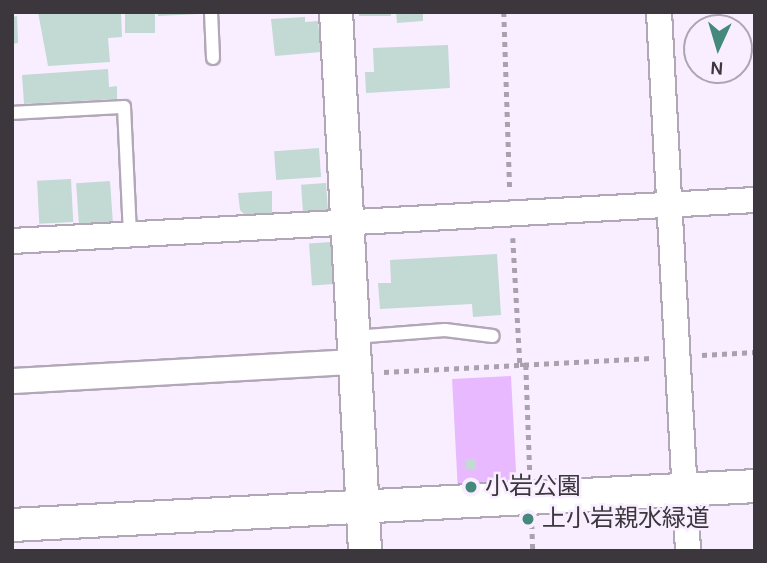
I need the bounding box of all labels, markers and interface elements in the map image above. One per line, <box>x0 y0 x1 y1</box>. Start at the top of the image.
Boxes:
north arrow <box>683 14 753 84</box>
text: N <box>709 57 724 79</box>
place label: 小岩公園 <box>485 473 581 501</box>
marker: 小岩公園 <box>463 479 479 495</box>
place label: 上小岩親水緑道 <box>542 505 710 533</box>
marker: 上小岩親水緑道 <box>520 511 536 527</box>

